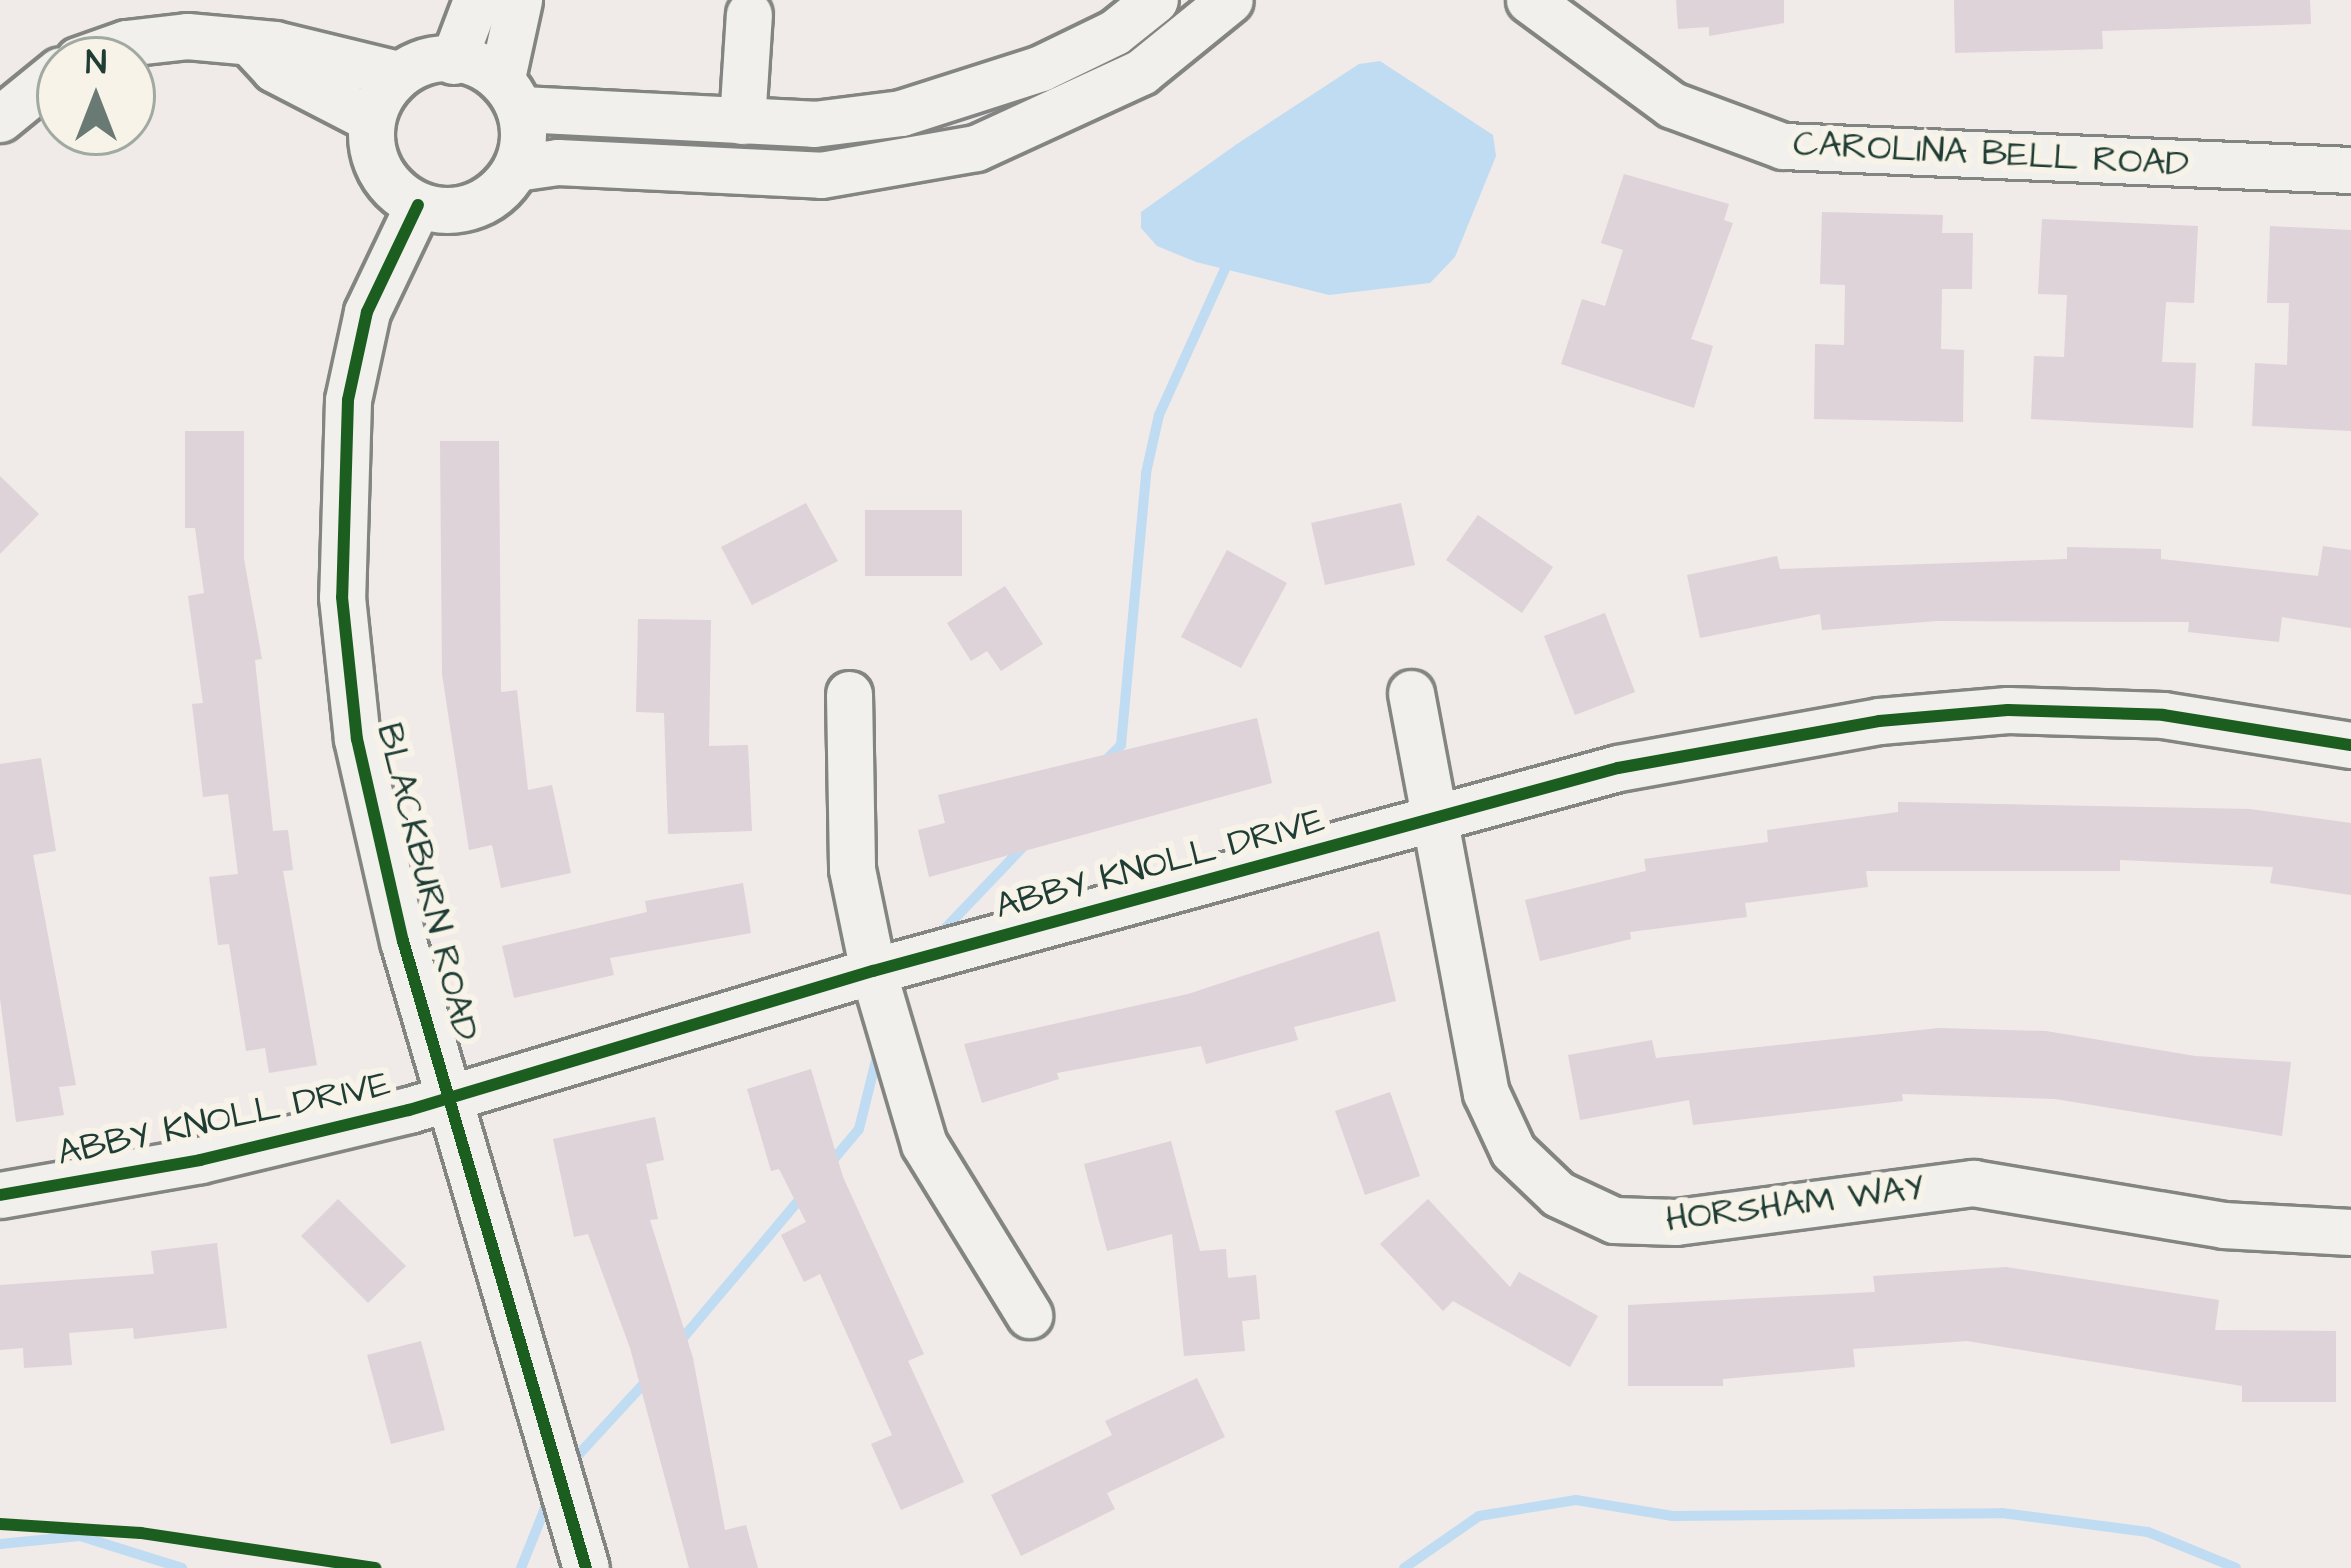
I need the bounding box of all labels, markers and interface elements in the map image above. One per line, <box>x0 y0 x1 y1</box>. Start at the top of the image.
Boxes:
north arrow <box>36 36 156 156</box>
text: N <box>86 40 106 86</box>
street label: CAROLINA BELL ROAD <box>1792 122 2190 186</box>
street label: BLACKBURN ROAD <box>367 719 487 1045</box>
street label: ABBY KNOLL DRIVE <box>991 799 1329 929</box>
street label: ABBY KNOLL DRIVE <box>54 1063 394 1175</box>
street label: HORSHAM WAY <box>1663 1167 1927 1241</box>

